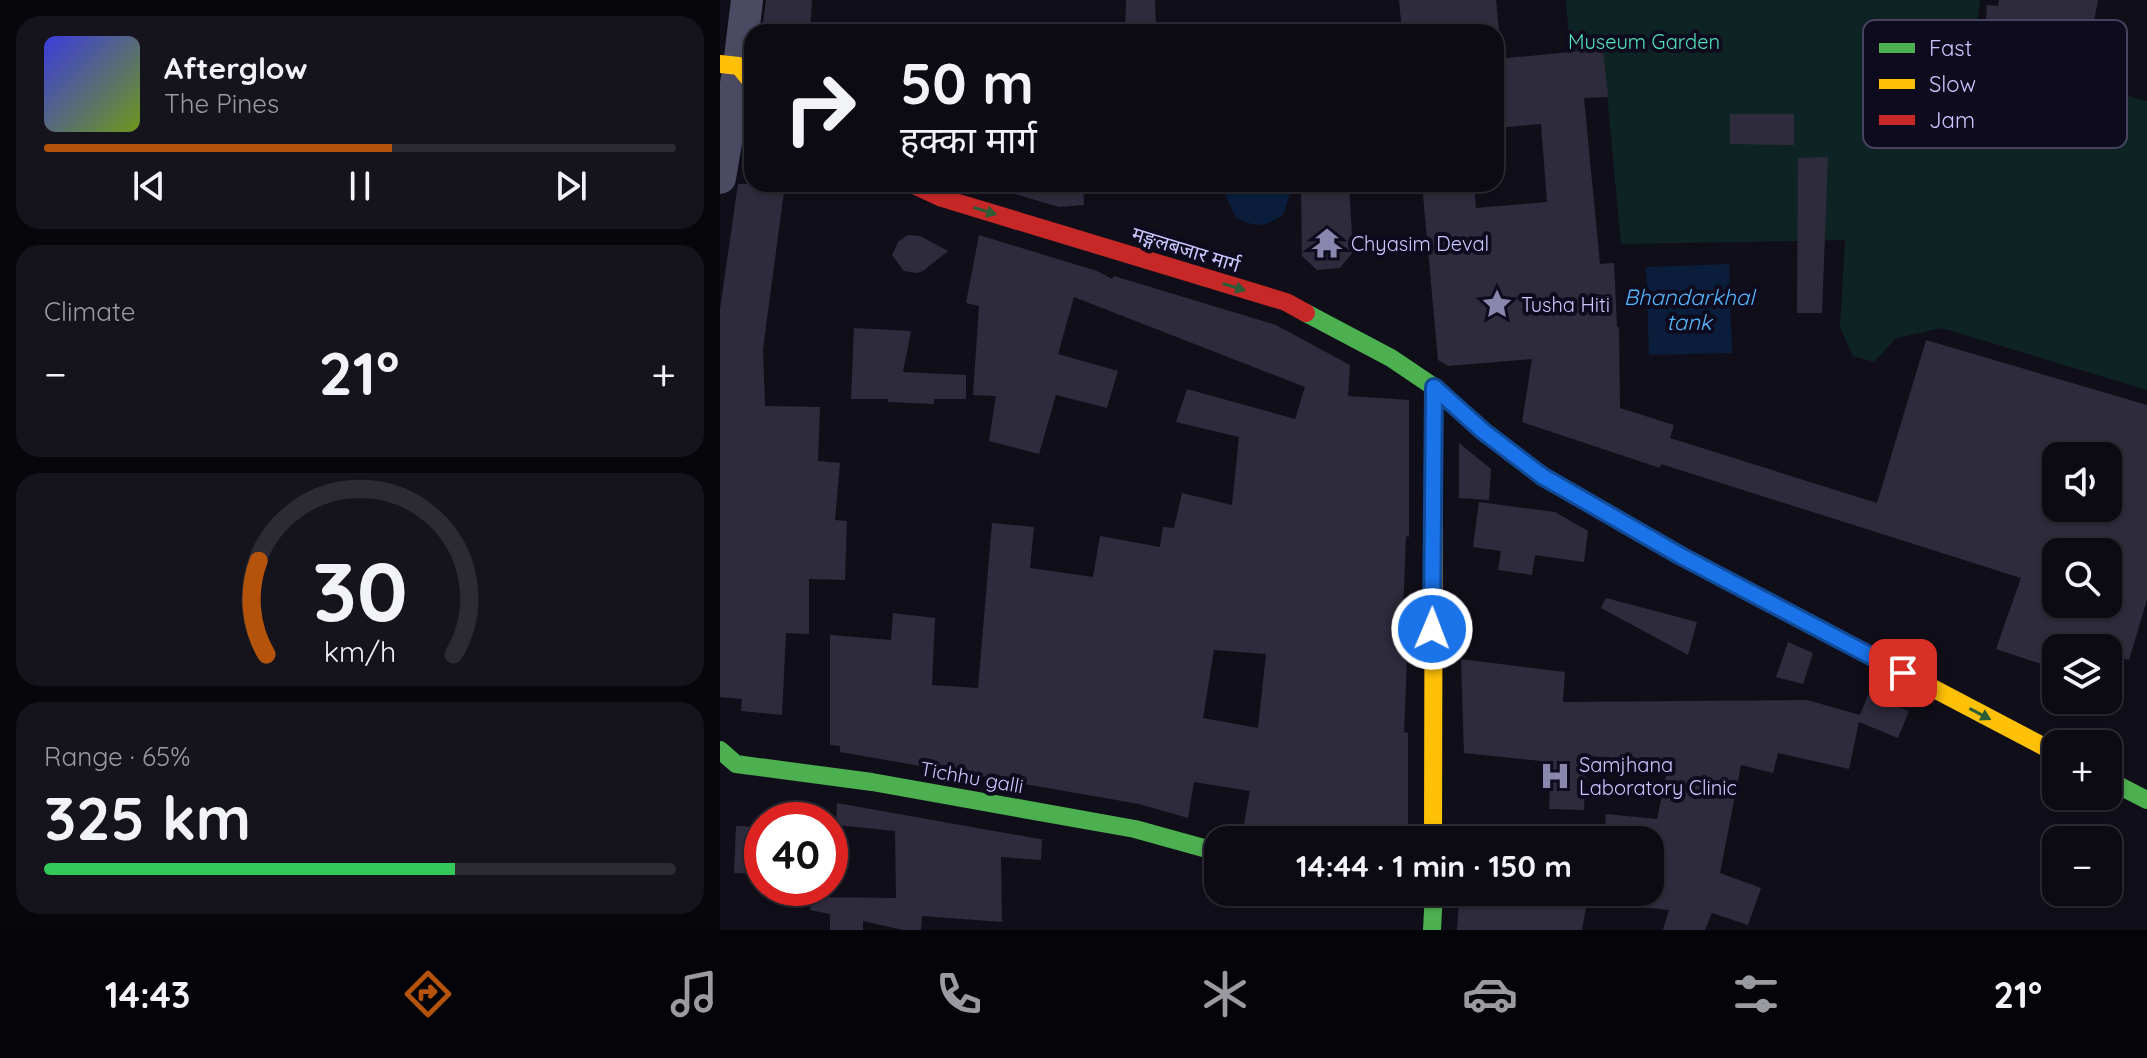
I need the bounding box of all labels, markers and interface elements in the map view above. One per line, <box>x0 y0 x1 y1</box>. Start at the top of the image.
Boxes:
legend <box>1863 20 2127 148</box>
park label: Museum Garden <box>1568 29 1720 54</box>
text: Fast <box>1929 34 1972 62</box>
text: 50 m <box>900 48 1034 118</box>
text: Afterglow <box>164 49 307 87</box>
icon: right <box>768 56 872 160</box>
text: Slow <box>1929 70 1976 98</box>
text: The Pines <box>164 87 279 120</box>
text: Jam <box>1929 106 1975 134</box>
text: हक्का मार्ग <box>900 117 1037 162</box>
icon: previous <box>127 164 171 208</box>
icon: pause <box>338 164 382 208</box>
icon: next <box>549 164 593 208</box>
one-way arrow <box>973 205 997 218</box>
street label: मङ्गलबजार मार्ग <box>1129 221 1244 278</box>
temple icon: Chyasim Deval <box>1310 226 1344 260</box>
place label: Chyasim Deval <box>1351 231 1489 256</box>
one-way arrow <box>1222 281 1246 293</box>
water label: Bhandarkhal tank <box>1624 283 1757 336</box>
place icon: Tusha Hiti <box>1480 287 1514 321</box>
place label: Tusha Hiti <box>1521 292 1610 317</box>
text: Climate <box>44 295 135 328</box>
text: 21° <box>319 335 400 410</box>
text: − <box>44 346 67 401</box>
text: + <box>651 346 676 401</box>
map controls <box>2042 442 2122 906</box>
button: sound <box>2042 442 2122 522</box>
text: 30 <box>312 538 408 642</box>
button: search <box>2042 538 2122 618</box>
position arrow <box>1390 587 1474 671</box>
text: km/h <box>324 633 396 669</box>
button: layers <box>2042 634 2122 714</box>
pin <box>1869 639 1937 707</box>
icon: arrive <box>1881 651 1925 695</box>
one-way arrow <box>1968 708 1991 721</box>
button: + <box>2042 730 2122 810</box>
text: Range · 65% <box>44 740 190 773</box>
place label: Samjhana Laboratory Clinic <box>1579 752 1737 800</box>
street label: Tichhu galli <box>918 756 1026 798</box>
hospital icon: Samjhana Laboratory Clinic <box>1538 759 1572 793</box>
text: 325 km <box>44 780 251 855</box>
speed limit sign: 40 <box>744 802 848 906</box>
button: − <box>2042 826 2122 906</box>
text: 14:44 · 1 min · 150 m <box>1296 847 1572 885</box>
icon: directions <box>400 966 456 1022</box>
icon: music <box>666 966 722 1022</box>
icon: phone <box>931 966 987 1022</box>
icon: climate <box>1197 966 1253 1022</box>
icon: car <box>1462 966 1518 1022</box>
icon: filters <box>1728 966 1784 1022</box>
text: 14:43 <box>105 972 190 1017</box>
text: 21° <box>1993 972 2042 1017</box>

